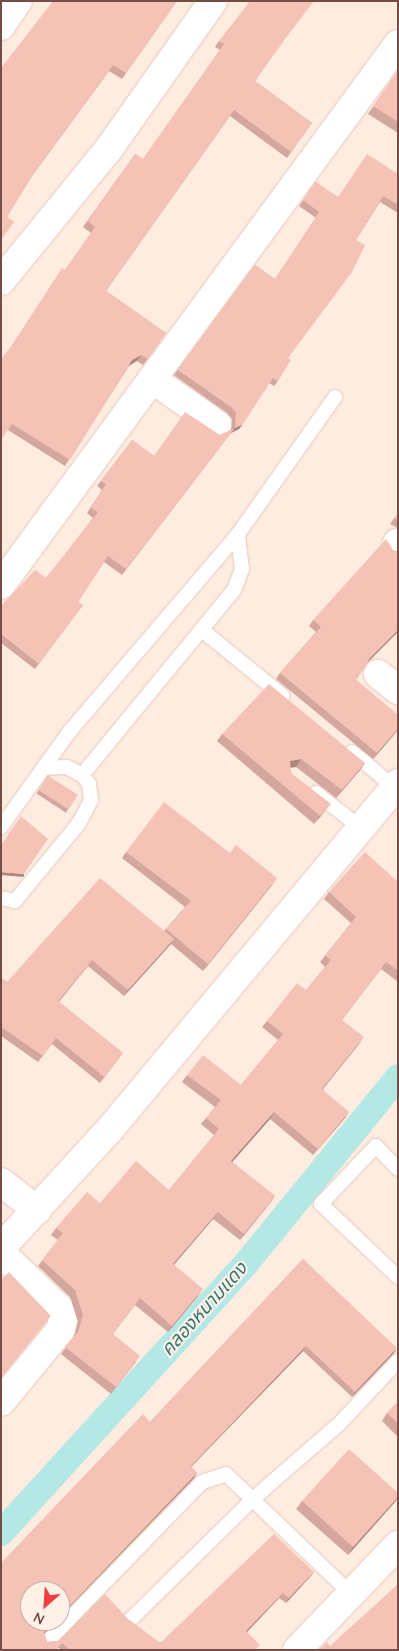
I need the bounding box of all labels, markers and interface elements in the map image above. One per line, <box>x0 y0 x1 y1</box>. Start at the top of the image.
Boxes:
water label: คลองหนามแดง <box>156 1257 252 1361</box>
north arrow <box>20 1581 70 1631</box>
text: N <box>30 1608 47 1629</box>

